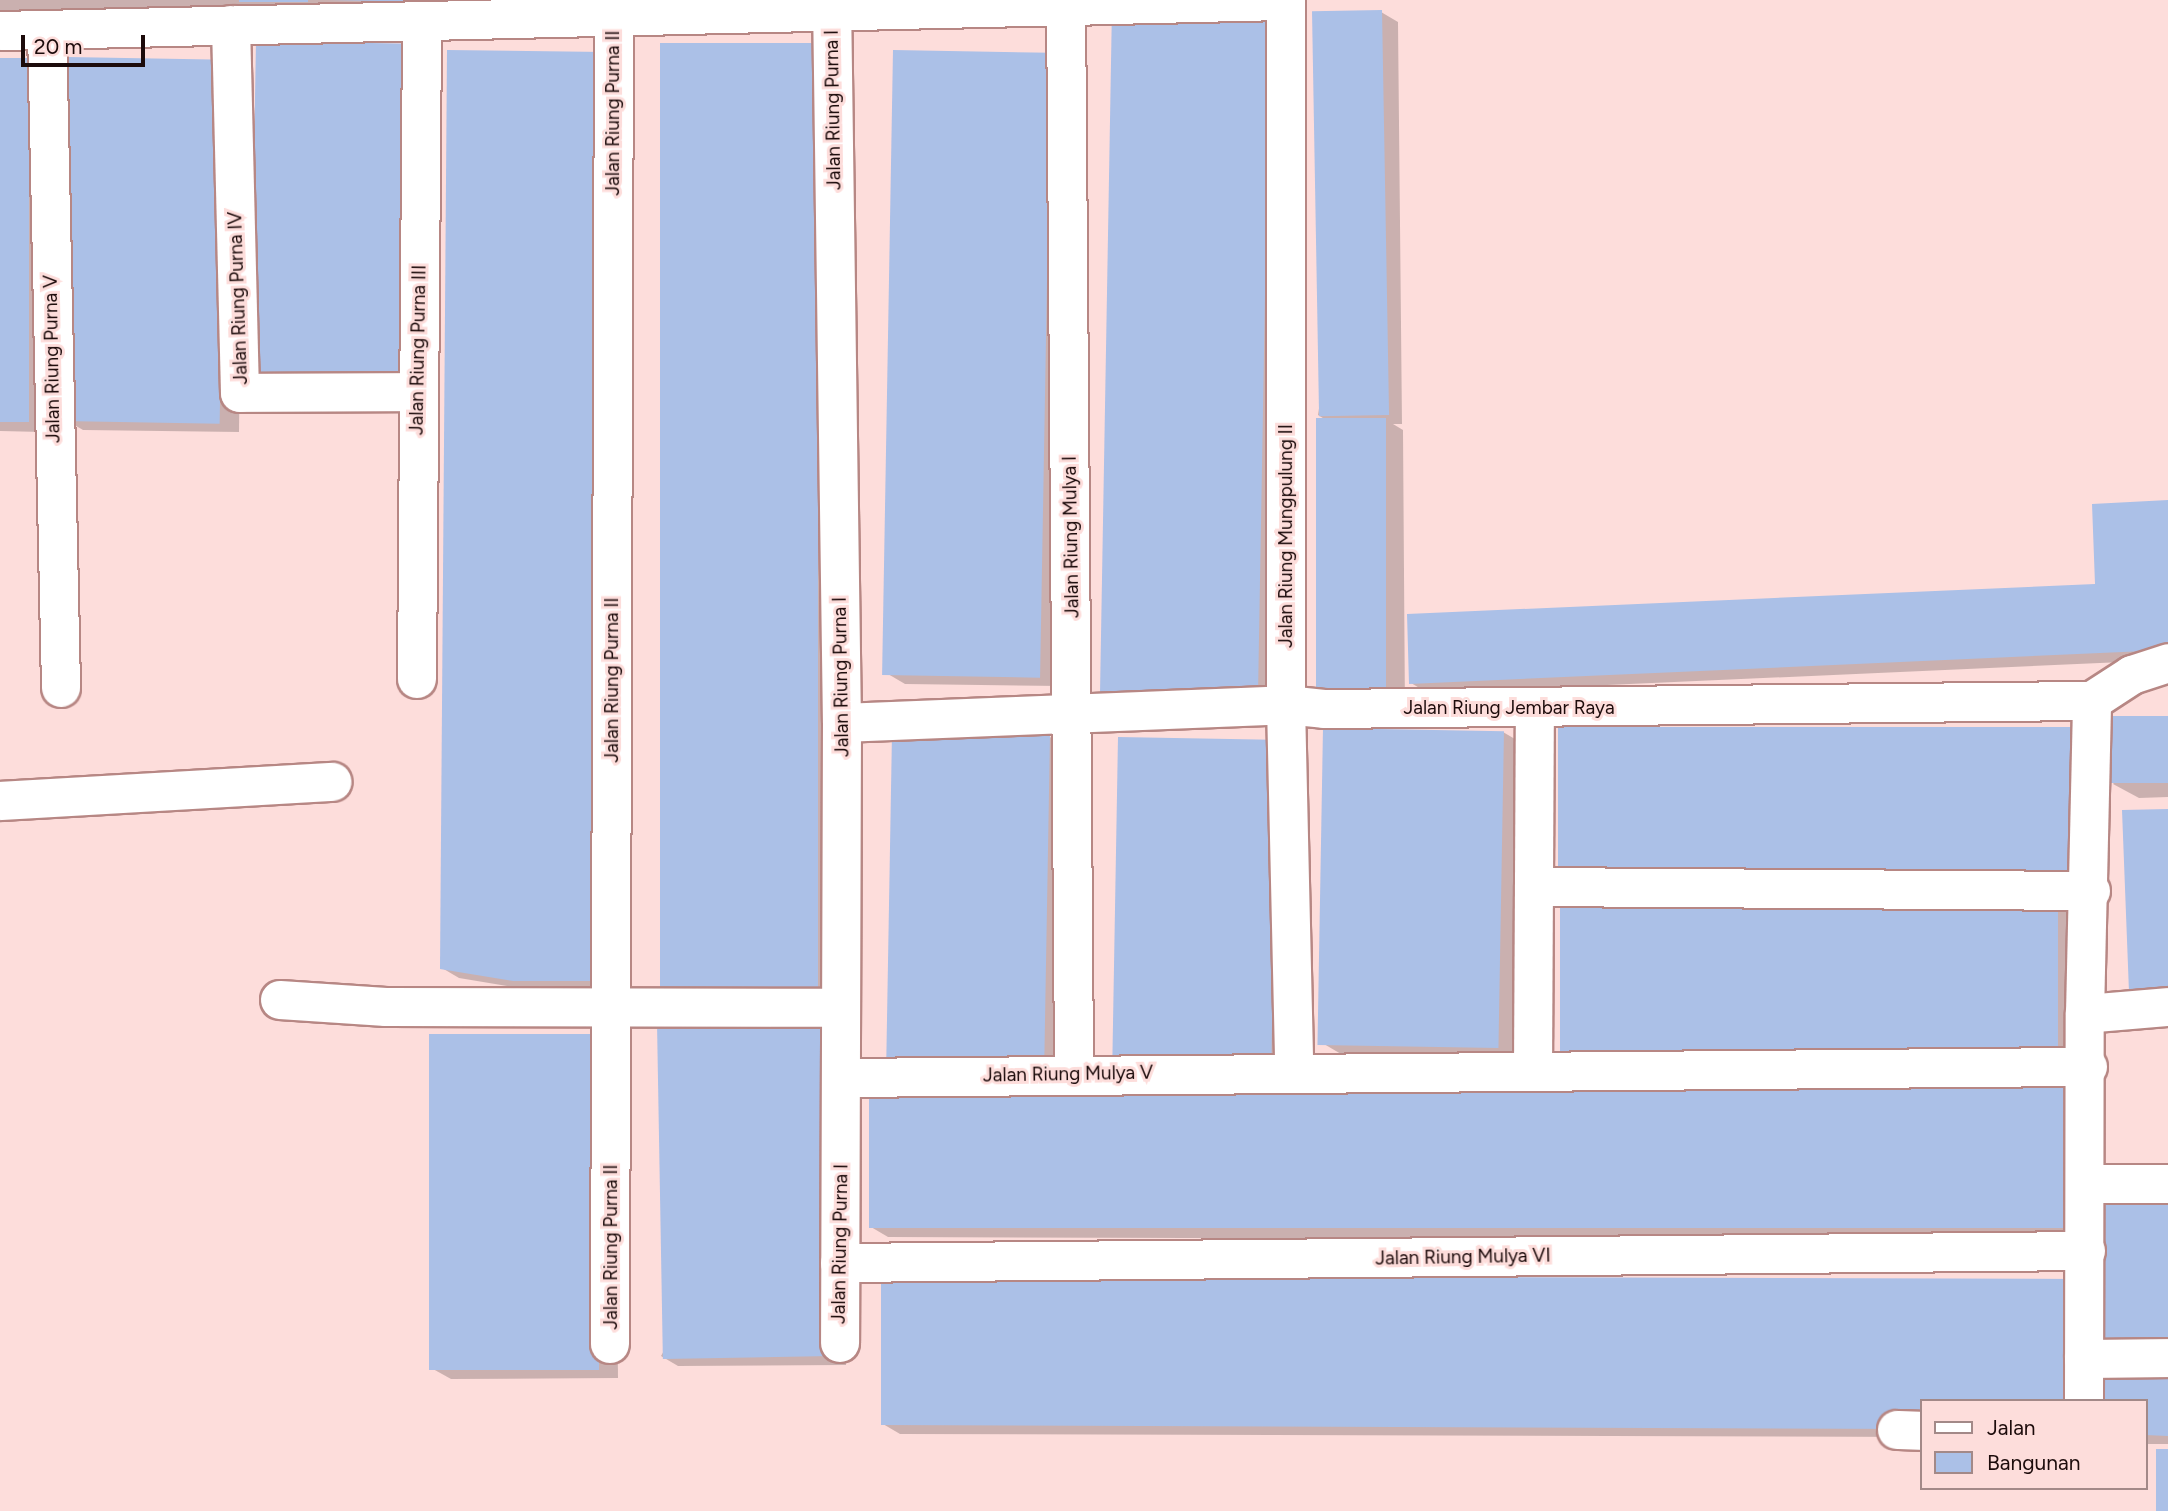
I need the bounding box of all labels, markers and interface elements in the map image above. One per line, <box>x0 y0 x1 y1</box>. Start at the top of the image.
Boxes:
scale bar <box>24 21 149 65</box>
street label: Jalan Riung Purna II <box>602 30 624 196</box>
street label: Jalan Riung Purna I <box>820 30 846 190</box>
text: 20 m <box>34 34 82 59</box>
street label: Jalan Riung Purna IV <box>224 211 252 385</box>
street label: Jalan Riung Purna III <box>405 265 431 435</box>
street label: Jalan Riung Purna V <box>39 275 65 443</box>
street label: Jalan Riung Mungpulung II <box>1275 424 1297 648</box>
street label: Jalan Riung Mulya I <box>1058 456 1084 618</box>
street label: Jalan Riung Purna II <box>601 597 623 763</box>
street label: Jalan Riung Purna I <box>828 597 854 757</box>
street label: Jalan Riung Jembar Raya <box>1403 697 1615 719</box>
street label: Jalan Riung Mulya V <box>983 1061 1153 1087</box>
street label: Jalan Riung Purna II <box>600 1164 622 1330</box>
street label: Jalan Riung Purna I <box>827 1164 853 1324</box>
street label: Jalan Riung Mulya VI <box>1375 1244 1551 1270</box>
legend <box>1920 1399 2147 1490</box>
text: Jalan <box>1987 1415 2036 1440</box>
text: Bangunan <box>1987 1450 2080 1475</box>

